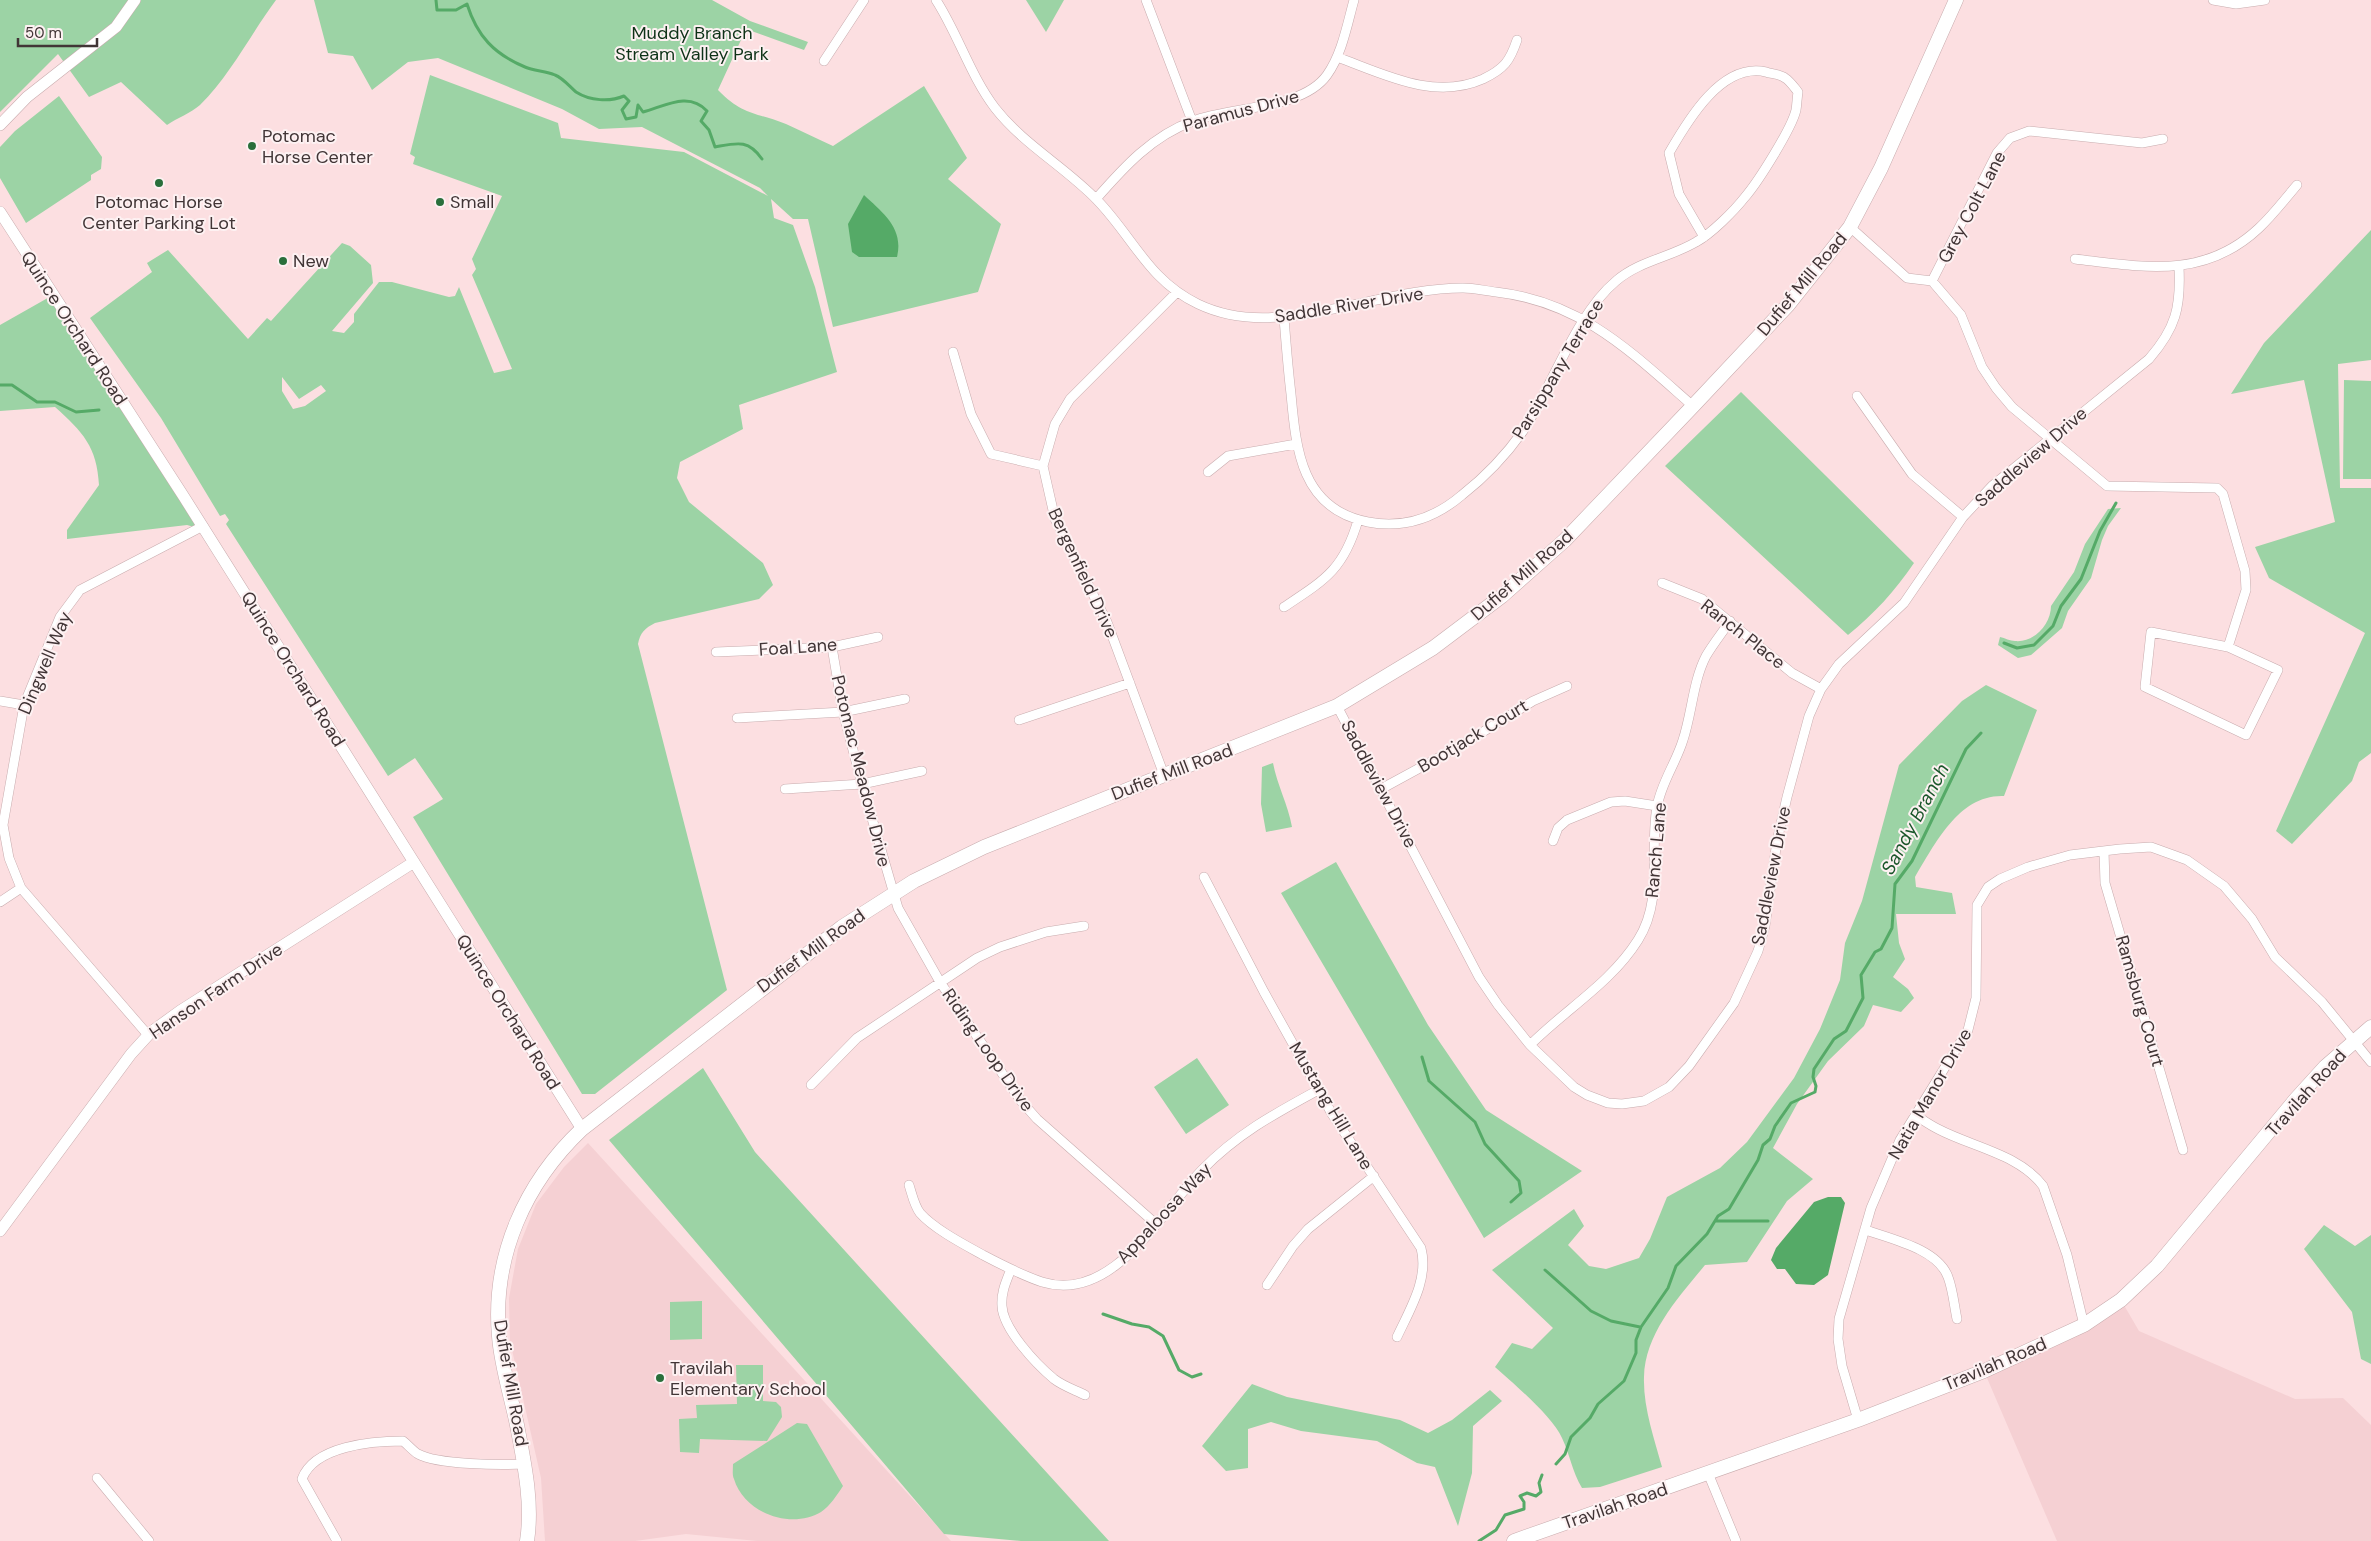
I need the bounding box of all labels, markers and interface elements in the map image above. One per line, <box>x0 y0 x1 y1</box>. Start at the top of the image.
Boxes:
scale bar <box>18 15 96 47</box>
park label: Muddy Branch Stream Valley Park <box>615 21 769 66</box>
text: 50 m <box>25 23 62 43</box>
street label: Paramus Drive <box>1180 84 1302 138</box>
place label: Potomac Horse Center <box>262 124 373 169</box>
marker: Potomac Horse Center <box>246 140 258 152</box>
street label: Grey Colt Lane <box>1932 147 2012 267</box>
marker: Potomac Horse Center Parking Lot <box>153 177 165 189</box>
place label: Potomac Horse Center Parking Lot <box>82 190 236 235</box>
place label: Small <box>450 190 494 214</box>
marker: Small <box>434 196 446 208</box>
street label: Dufief Mill Road <box>1752 227 1852 341</box>
street label: Quince Orchard Road <box>15 246 133 410</box>
place label: New <box>293 249 329 273</box>
marker: New <box>277 255 289 267</box>
street label: Saddle River Drive <box>1273 281 1425 329</box>
street label: Parsippany Terrace <box>1507 295 1609 443</box>
street label: Saddleview Drive <box>1970 402 2092 512</box>
street label: Bergenfield Drive <box>1042 504 1124 642</box>
street label: Dufief Mill Road <box>1466 524 1578 626</box>
street label: Quince Orchard Road <box>235 587 351 751</box>
street label: Ranch Place <box>1696 594 1790 674</box>
street label: Dingwell Way <box>13 608 77 718</box>
street label: Foal Lane <box>758 632 838 662</box>
street label: Potomac Meadow Drive <box>826 673 896 869</box>
street label: Bootjack Court <box>1413 694 1533 778</box>
street label: Saddleview Drive <box>1335 716 1423 852</box>
street label: Dufief Mill Road <box>1108 738 1236 806</box>
water label: Sandy Branch <box>1875 759 1955 879</box>
street label: Ranch Lane <box>1640 801 1672 899</box>
street label: Saddleview Drive <box>1746 804 1796 948</box>
street label: Dufief Mill Road <box>752 904 870 998</box>
street label: Quince Orchard Road <box>450 930 566 1094</box>
street label: Ramsburg Court <box>2110 932 2170 1070</box>
street label: Hanson Farm Drive <box>145 937 287 1045</box>
street label: Riding Loop Drive <box>937 984 1039 1116</box>
street label: Natia Manor Drive <box>1883 1024 1977 1164</box>
street label: Mustang Hill Lane <box>1283 1038 1379 1174</box>
street label: Travilah Road <box>2260 1044 2352 1142</box>
street label: Appaloosa Way <box>1111 1158 1217 1268</box>
street label: Dufief Mill Road <box>488 1318 534 1448</box>
street label: Travilah Road <box>1940 1331 2050 1397</box>
place label: Travilah Elementary School <box>670 1356 826 1401</box>
marker: Travilah Elementary School <box>654 1372 666 1384</box>
street label: Travilah Road <box>1559 1477 1671 1535</box>

